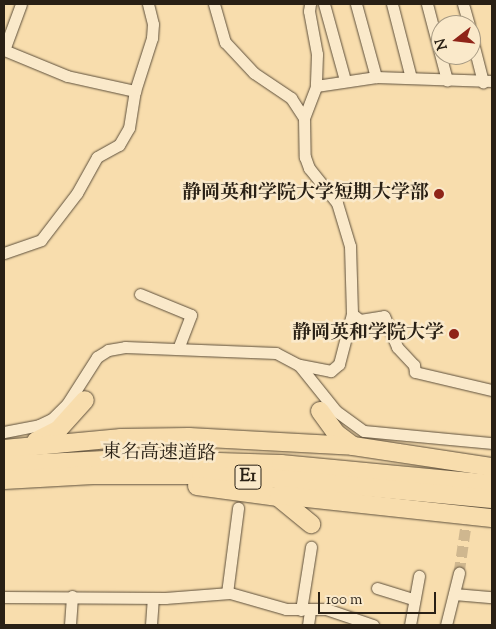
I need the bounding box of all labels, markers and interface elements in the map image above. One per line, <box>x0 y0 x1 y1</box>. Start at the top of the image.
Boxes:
north arrow <box>431 15 481 65</box>
text: N <box>431 36 454 52</box>
place label: 静岡英和学院大学短期大学部 <box>182 183 429 205</box>
marker: 静岡英和学院大学短期大学部 <box>433 188 445 200</box>
place label: 静岡英和学院大学 <box>292 323 444 345</box>
marker: 静岡英和学院大学 <box>448 328 460 340</box>
street label: 東名高速道路 <box>102 442 216 466</box>
road number: E1 <box>234 462 262 492</box>
scale bar <box>321 582 438 614</box>
text: 100 m <box>326 590 362 611</box>

